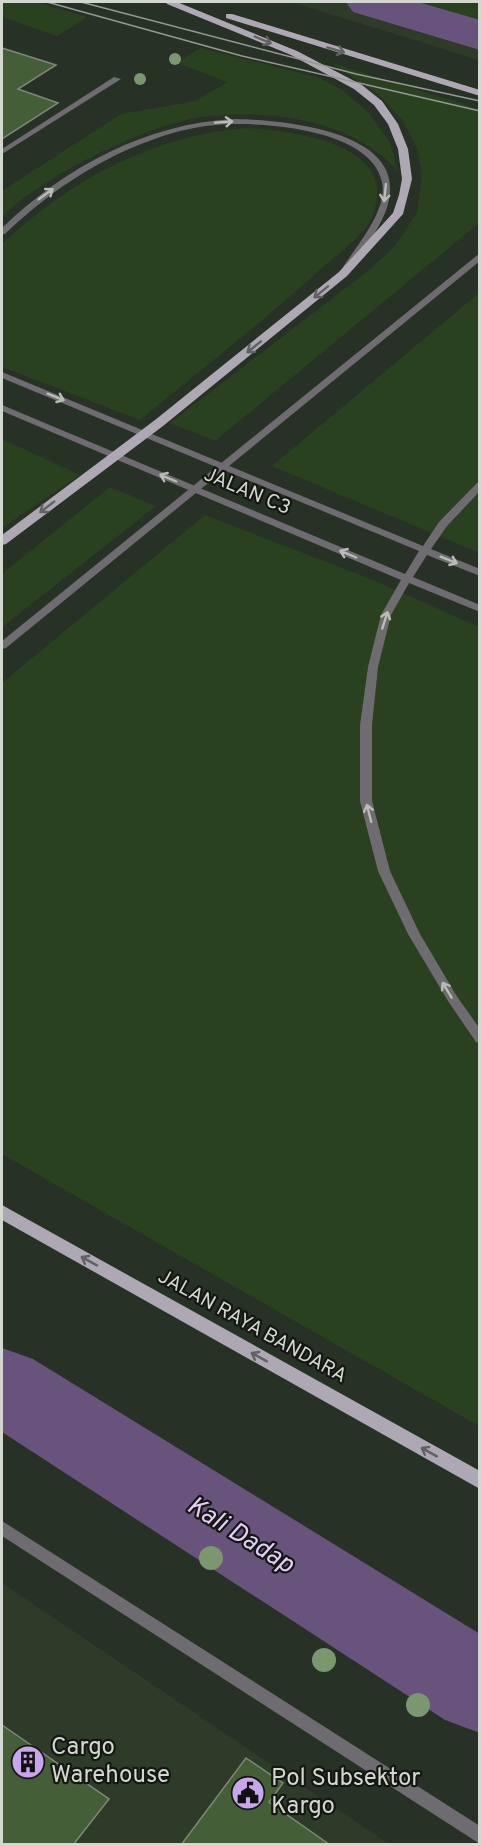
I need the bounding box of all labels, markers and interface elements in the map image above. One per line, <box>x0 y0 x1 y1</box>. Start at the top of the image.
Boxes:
one-way arrow <box>253 35 271 46</box>
one-way arrow <box>326 45 345 56</box>
one-way arrow <box>214 116 234 127</box>
one-way arrow <box>379 182 390 202</box>
one-way arrow <box>37 188 53 200</box>
one-way arrow <box>314 285 329 299</box>
one-way arrow <box>246 340 262 353</box>
one-way arrow <box>46 392 64 403</box>
street label: JALAN C3 <box>200 462 294 522</box>
one-way arrow <box>160 472 178 483</box>
one-way arrow <box>39 501 55 513</box>
one-way arrow <box>339 548 358 559</box>
one-way arrow <box>440 555 458 566</box>
one-way arrow <box>381 611 392 630</box>
one-way arrow <box>363 804 374 823</box>
one-way arrow <box>441 982 453 999</box>
one-way arrow <box>80 1255 98 1266</box>
street label: JALAN RAYA BANDARA <box>153 1264 351 1390</box>
one-way arrow <box>250 1350 267 1362</box>
one-way arrow <box>420 1446 438 1457</box>
water label: Kali Dadap <box>180 1490 301 1582</box>
place label: Cargo Warehouse <box>51 1733 170 1791</box>
building icon: Cargo Warehouse <box>10 1744 46 1780</box>
place label: Pol Subsektor Kargo <box>271 1764 421 1822</box>
public building icon: Pol Subsektor Kargo <box>230 1775 266 1811</box>

